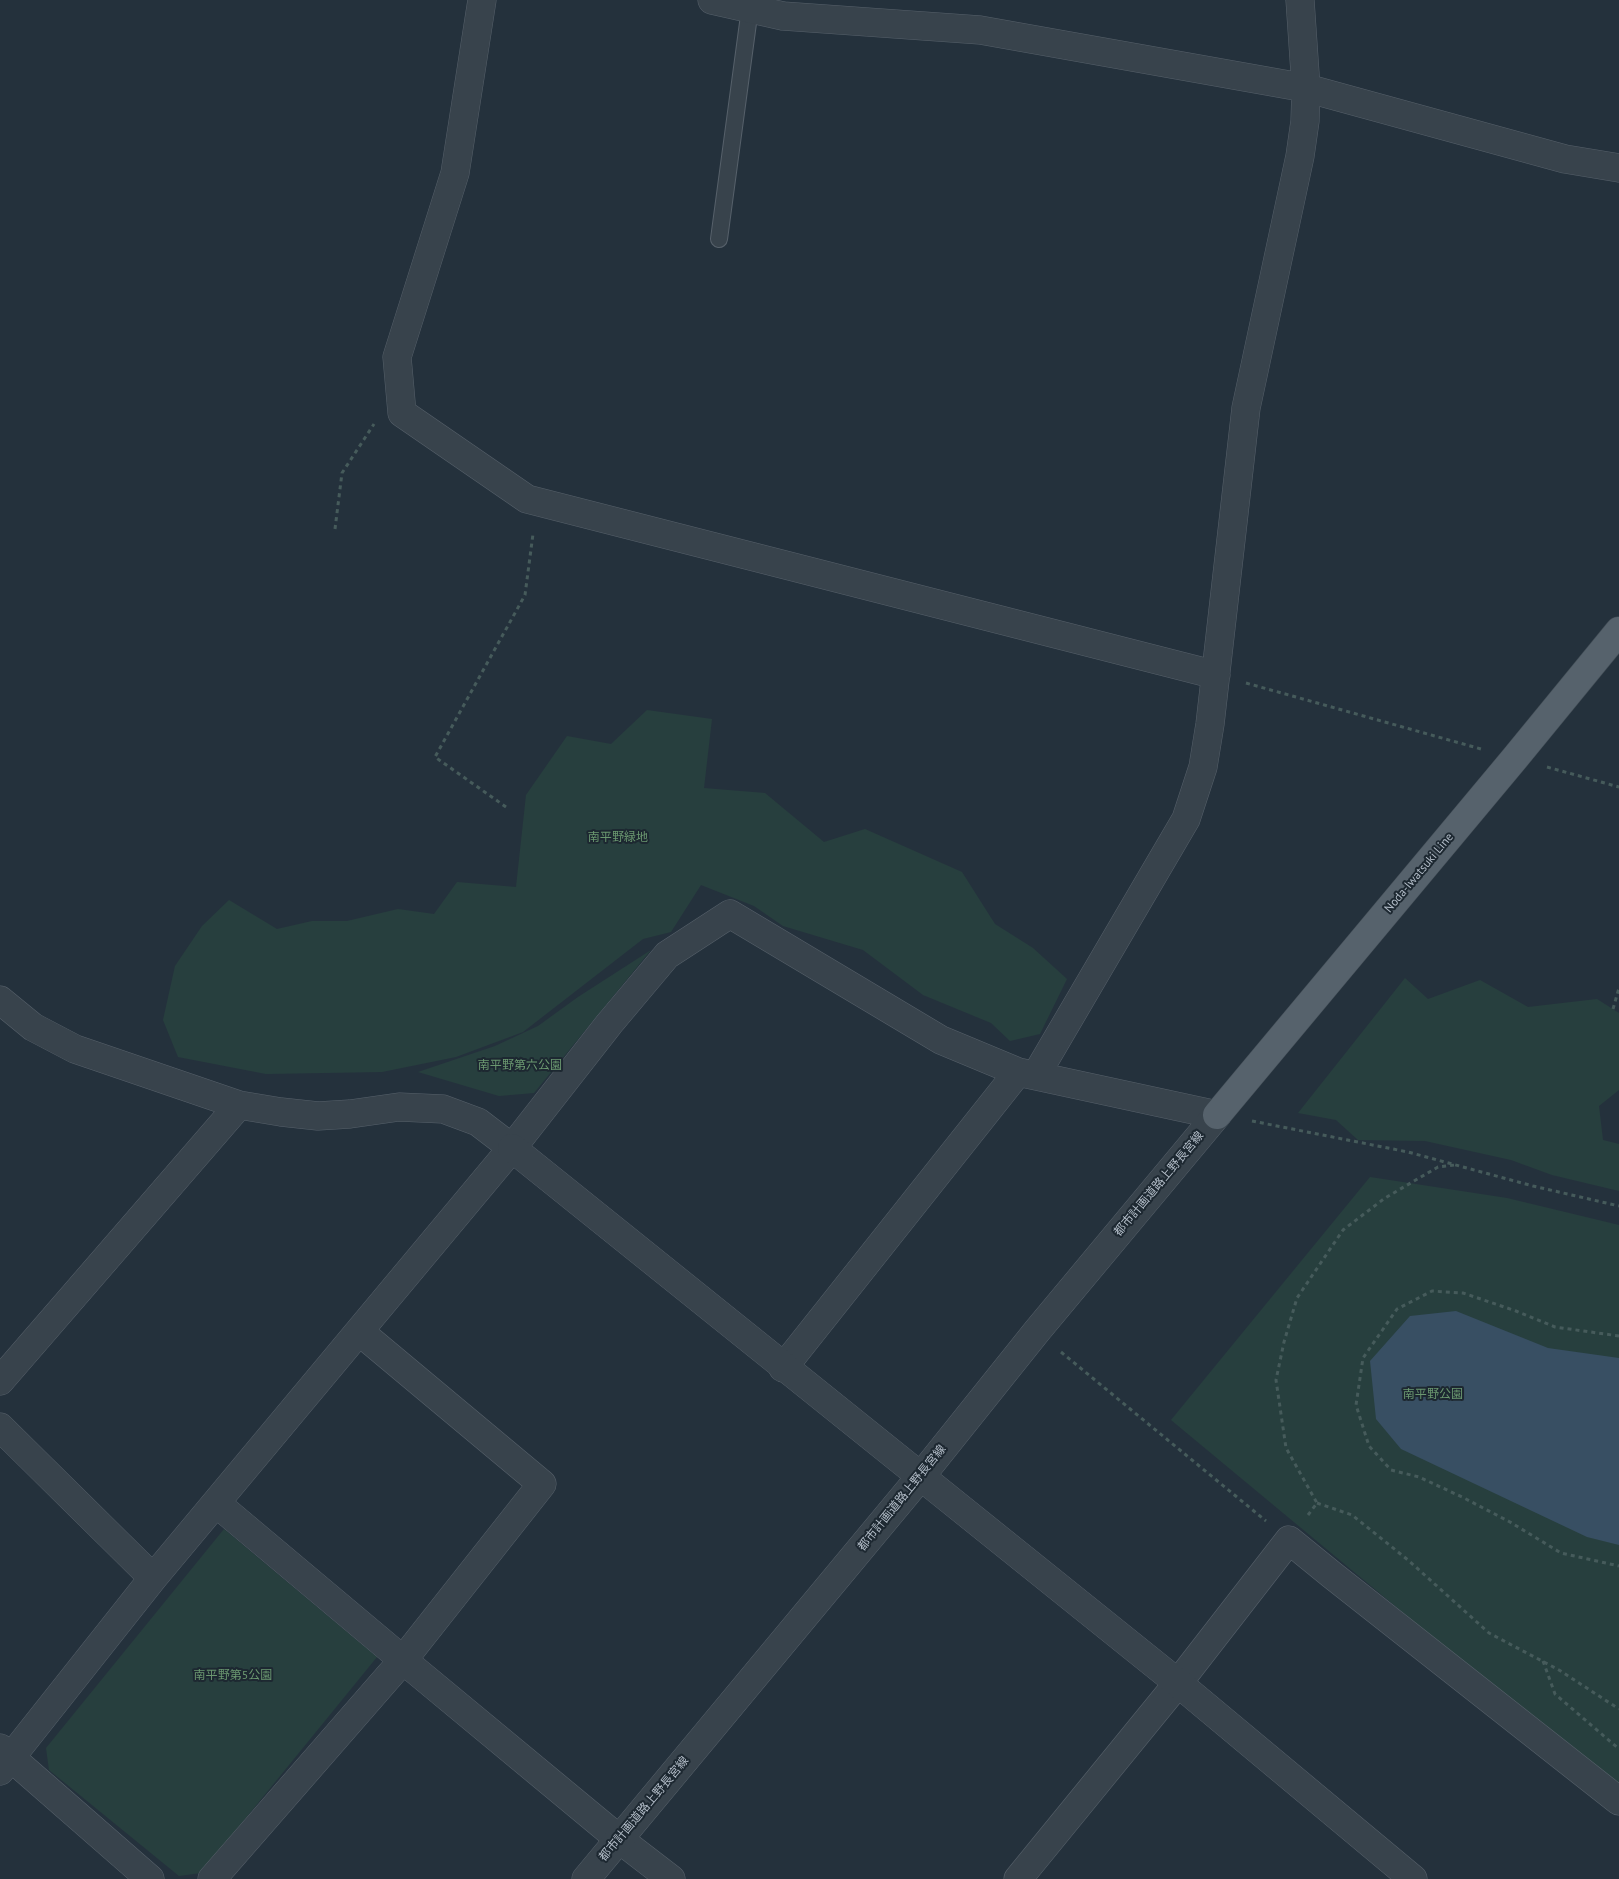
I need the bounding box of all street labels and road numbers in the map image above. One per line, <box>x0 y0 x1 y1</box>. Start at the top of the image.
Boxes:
street label: Noda-Iwatsuki Line <box>1382 830 1456 916</box>
street label: 都市計画道路上野長宮線 <box>1111 1129 1207 1239</box>
street label: 都市計画道路上野長宮線 <box>855 1442 949 1554</box>
street label: 都市計画道路上野長宮線 <box>596 1754 692 1864</box>

